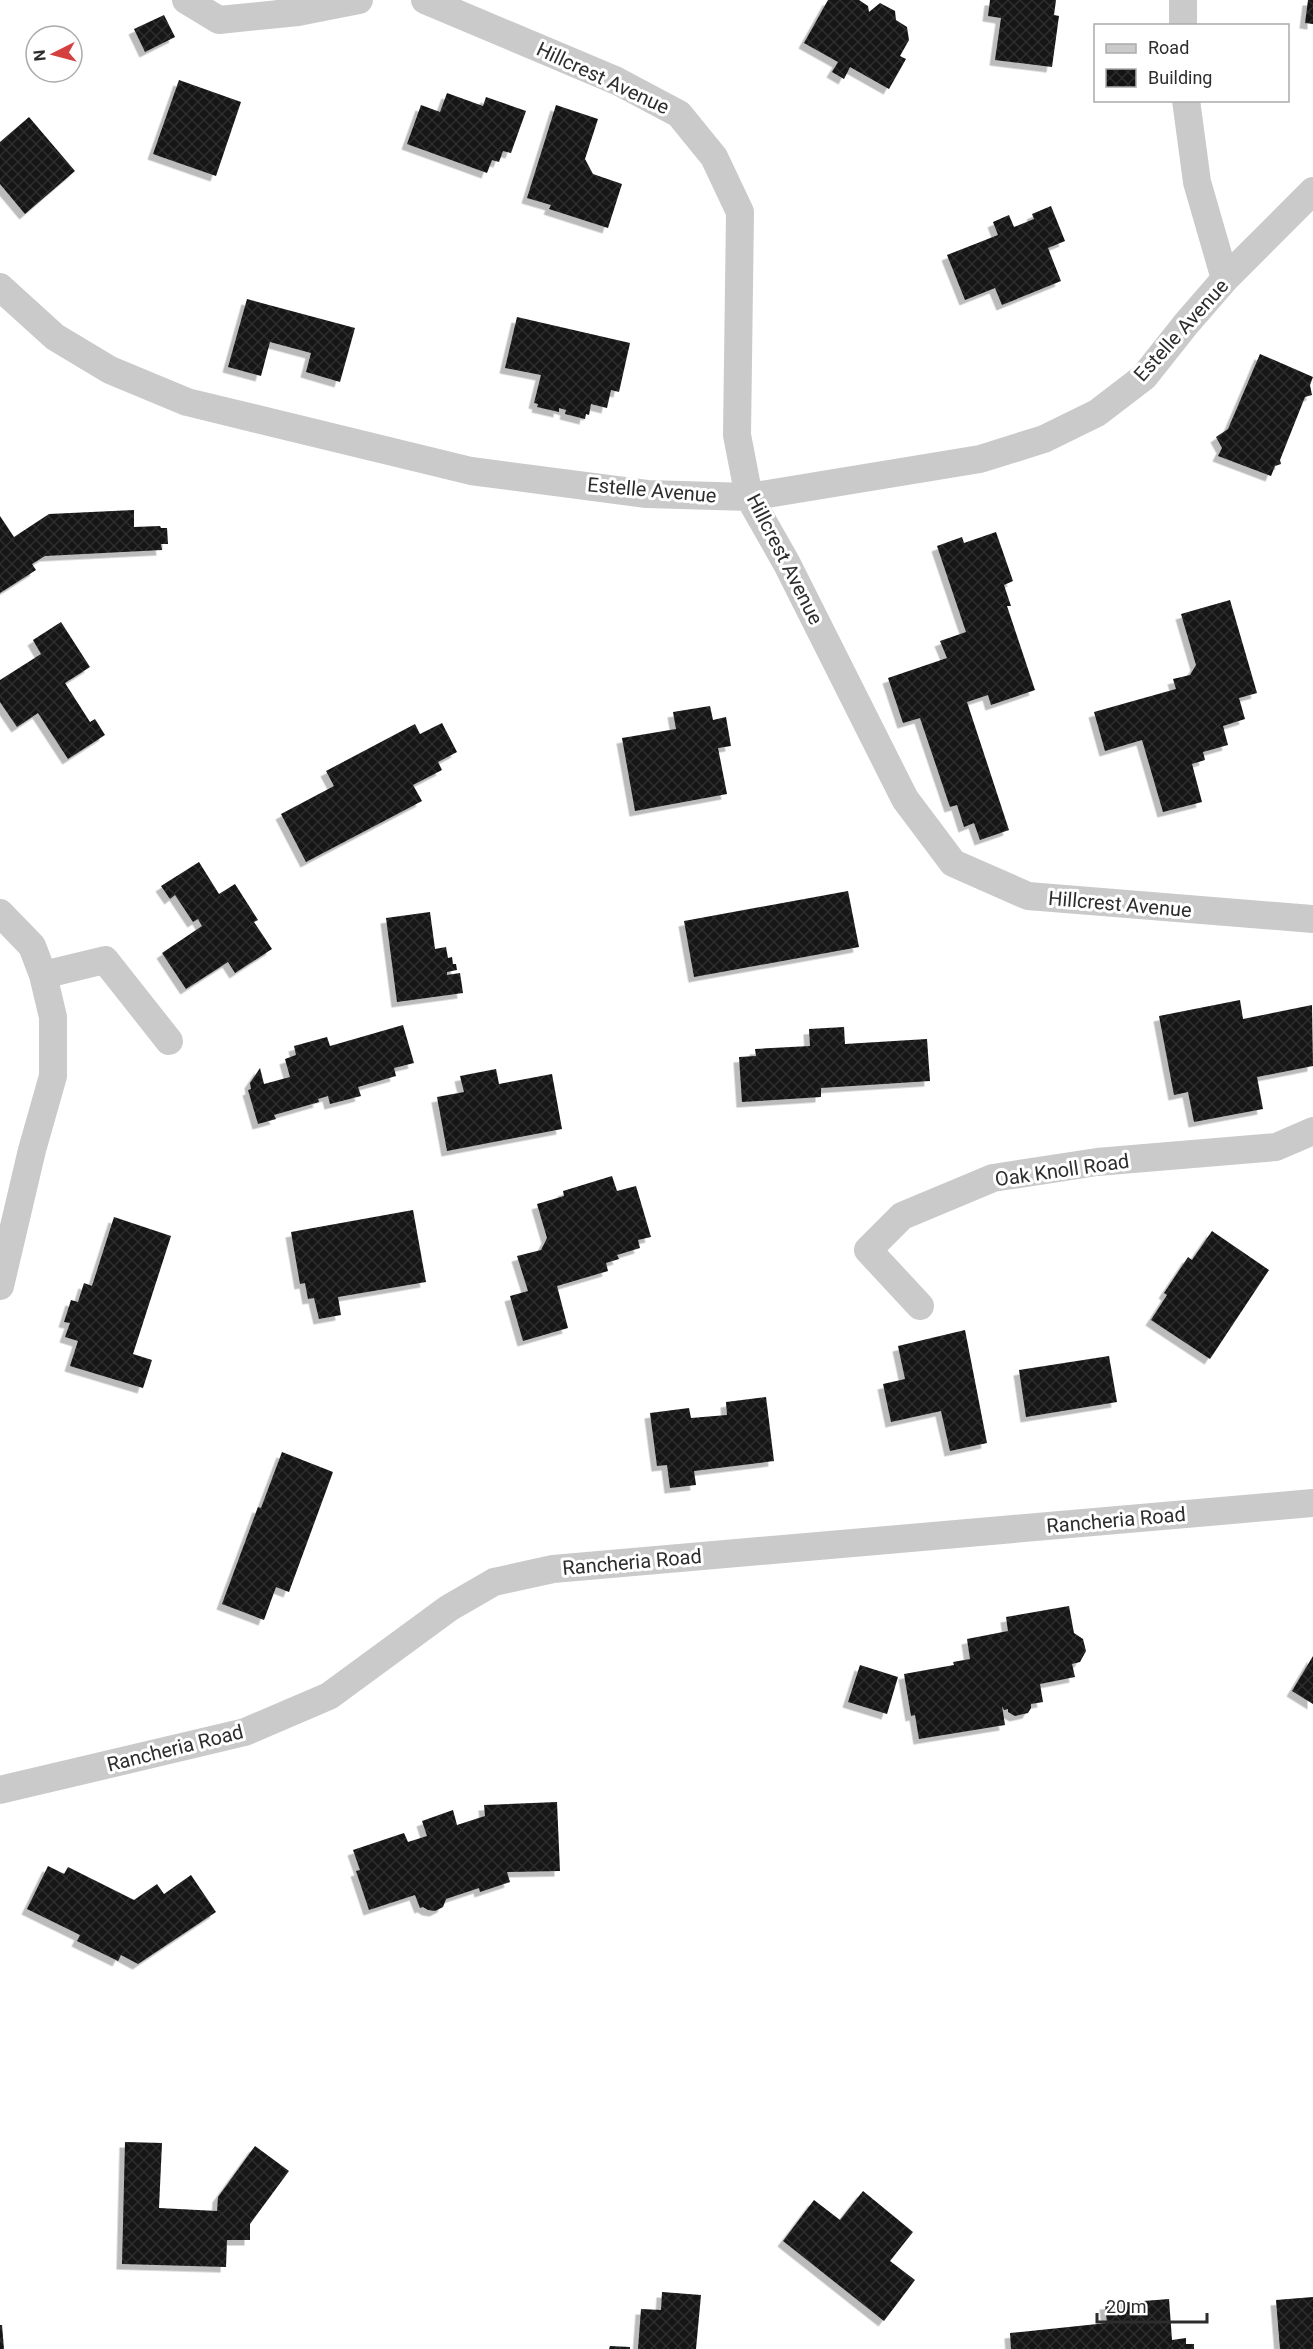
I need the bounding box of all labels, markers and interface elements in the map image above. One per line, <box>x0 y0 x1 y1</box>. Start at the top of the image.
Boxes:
north arrow <box>24 24 84 84</box>
legend <box>1094 24 1289 102</box>
street label: Hillcrest Avenue <box>533 37 673 119</box>
text: Road <box>1148 37 1189 58</box>
text: N <box>30 49 50 62</box>
text: Building <box>1148 67 1212 88</box>
street label: Estelle Avenue <box>1129 274 1233 386</box>
street label: Estelle Avenue <box>586 472 718 508</box>
street label: Hillcrest Avenue <box>742 490 828 628</box>
street label: Hillcrest Avenue <box>1047 886 1193 922</box>
street label: Oak Knoll Road <box>993 1149 1131 1191</box>
street label: Rancheria Road <box>1045 1502 1187 1538</box>
street label: Rancheria Road <box>561 1544 703 1580</box>
street label: Rancheria Road <box>104 1719 246 1777</box>
scale bar <box>1097 2286 1206 2324</box>
text: 20 m <box>1106 2296 1146 2317</box>

